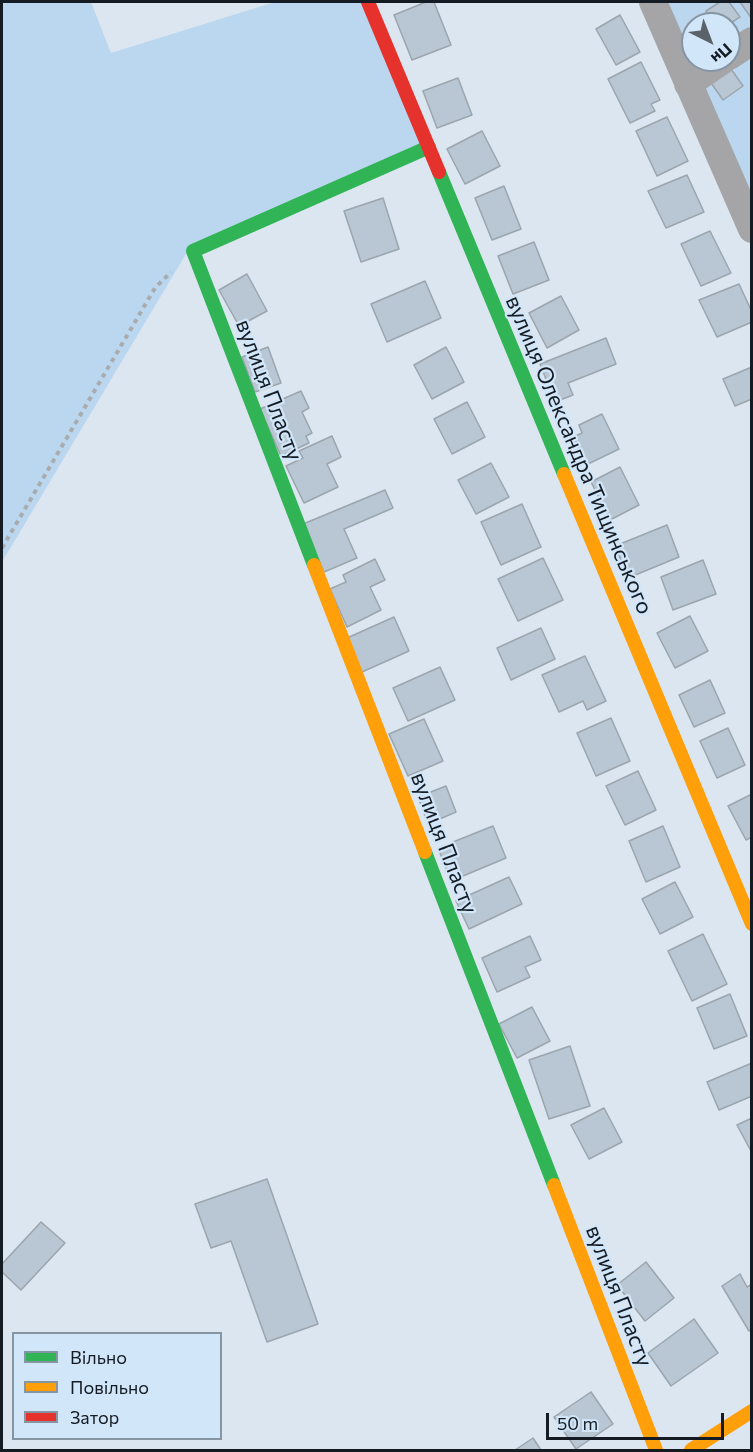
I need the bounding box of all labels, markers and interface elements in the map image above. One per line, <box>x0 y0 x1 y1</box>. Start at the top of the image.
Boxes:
north arrow <box>681 12 741 72</box>
text: Пн <box>708 40 736 68</box>
street label: вулиця Олександра Тищинського <box>500 292 658 618</box>
street label: вулиця Пласту <box>230 316 308 464</box>
street label: вулиця Пласту <box>405 769 483 917</box>
street label: вулиця Пласту <box>580 1222 658 1370</box>
legend <box>12 1332 222 1440</box>
text: Вільно <box>70 1346 127 1368</box>
text: Повільно <box>70 1376 149 1398</box>
scale bar <box>549 1401 728 1439</box>
text: Затор <box>70 1406 119 1428</box>
text: 50 m <box>557 1412 598 1434</box>

